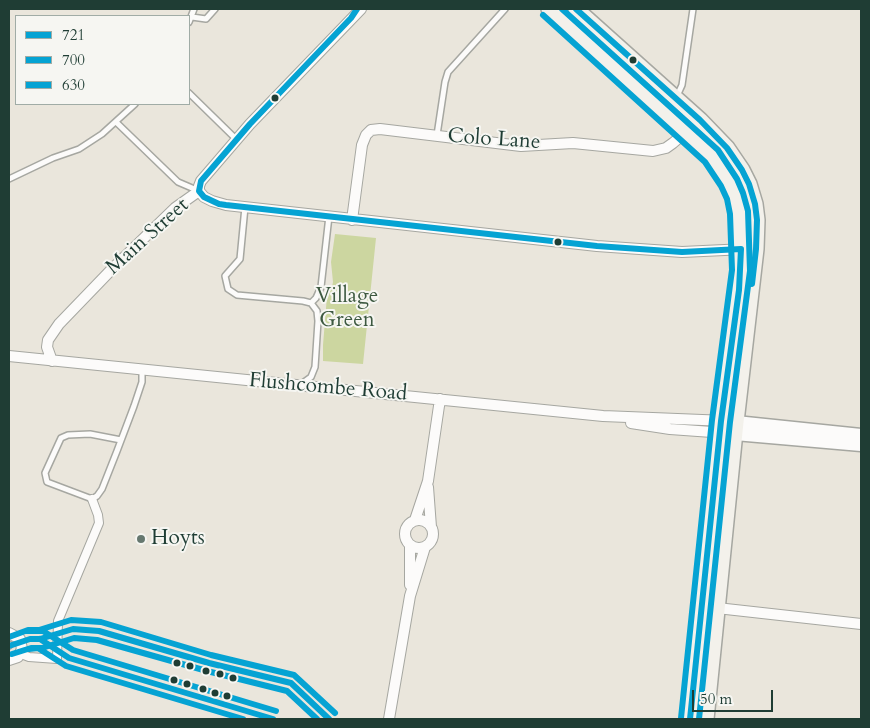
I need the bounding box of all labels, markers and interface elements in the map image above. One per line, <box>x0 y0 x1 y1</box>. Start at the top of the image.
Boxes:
legend <box>15 15 190 105</box>
text: 721 <box>62 25 85 45</box>
text: 700 <box>62 50 85 70</box>
unlabelled marker <box>628 55 638 65</box>
text: 630 <box>62 75 85 95</box>
unlabelled marker <box>270 93 280 103</box>
street label: Colo Lane <box>447 124 541 156</box>
street label: Main Street <box>101 193 195 281</box>
unlabelled marker <box>553 237 563 247</box>
park label: Village Green <box>316 284 378 334</box>
street label: Flushcombe Road <box>248 369 408 407</box>
place label: Hoyts <box>151 526 205 552</box>
marker: Hoyts <box>135 533 147 545</box>
unlabelled marker <box>172 658 182 668</box>
unlabelled marker <box>185 661 195 671</box>
unlabelled marker <box>201 666 211 676</box>
unlabelled marker <box>215 669 225 679</box>
unlabelled marker <box>228 673 238 683</box>
unlabelled marker <box>169 675 179 685</box>
unlabelled marker <box>182 679 192 689</box>
scale bar <box>695 680 776 712</box>
unlabelled marker <box>198 684 208 694</box>
unlabelled marker <box>210 688 220 698</box>
text: 50 m <box>700 689 732 709</box>
unlabelled marker <box>222 691 232 701</box>

